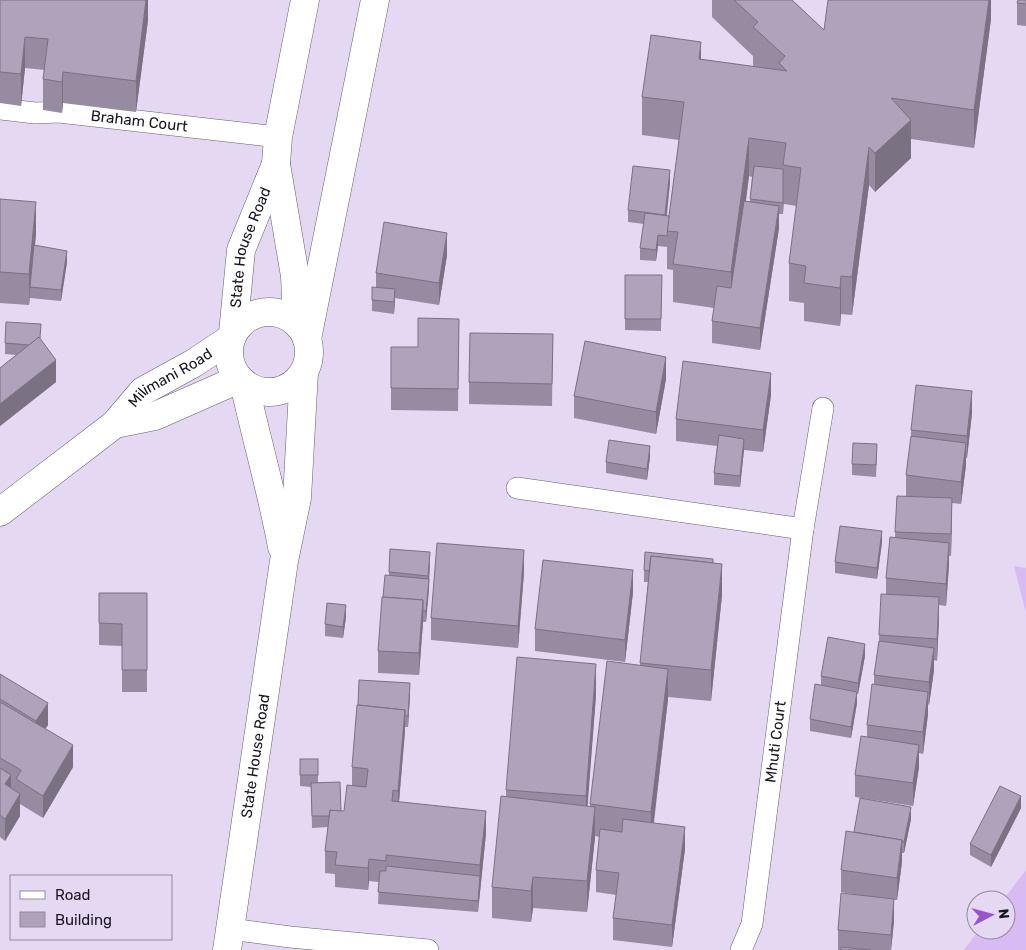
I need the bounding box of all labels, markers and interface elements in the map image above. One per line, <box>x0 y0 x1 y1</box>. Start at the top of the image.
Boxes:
street label: Braham Court <box>90 107 189 136</box>
street label: State House Road <box>226 184 275 309</box>
street label: Milimani Road <box>124 344 216 411</box>
street label: State House Road <box>237 693 273 819</box>
street label: Mhuti Court <box>761 700 790 784</box>
legend <box>10 875 172 940</box>
text: Road <box>55 886 91 904</box>
north arrow <box>966 890 1016 940</box>
text: N <box>994 908 1012 920</box>
text: Building <box>55 911 112 929</box>

